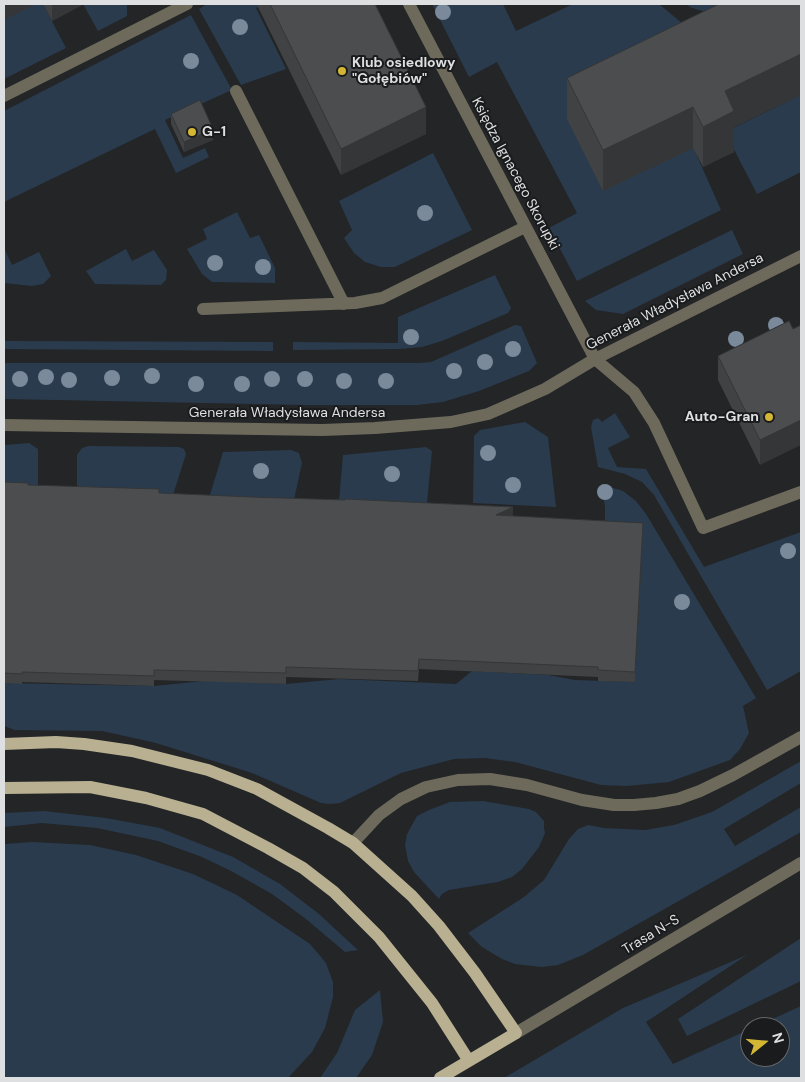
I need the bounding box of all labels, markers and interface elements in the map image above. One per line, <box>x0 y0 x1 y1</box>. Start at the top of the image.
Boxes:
place label: Klub osiedlowy "Gołębiów" <box>352 55 455 88</box>
marker: Klub osiedlowy "Gołębiów" <box>336 65 348 77</box>
street label: Księdza Ignacego Skorupki <box>468 95 562 253</box>
place label: G-1 <box>202 124 226 140</box>
marker: G-1 <box>186 126 198 138</box>
street label: Generała Władysława Andersa <box>584 250 766 354</box>
street label: Generała Władysława Andersa <box>189 405 385 421</box>
place label: Auto-Gran <box>685 409 759 425</box>
marker: Auto-Gran <box>763 411 775 423</box>
street label: Trasa N-S <box>619 911 683 959</box>
north arrow <box>740 1017 790 1067</box>
text: N <box>768 1030 788 1045</box>

